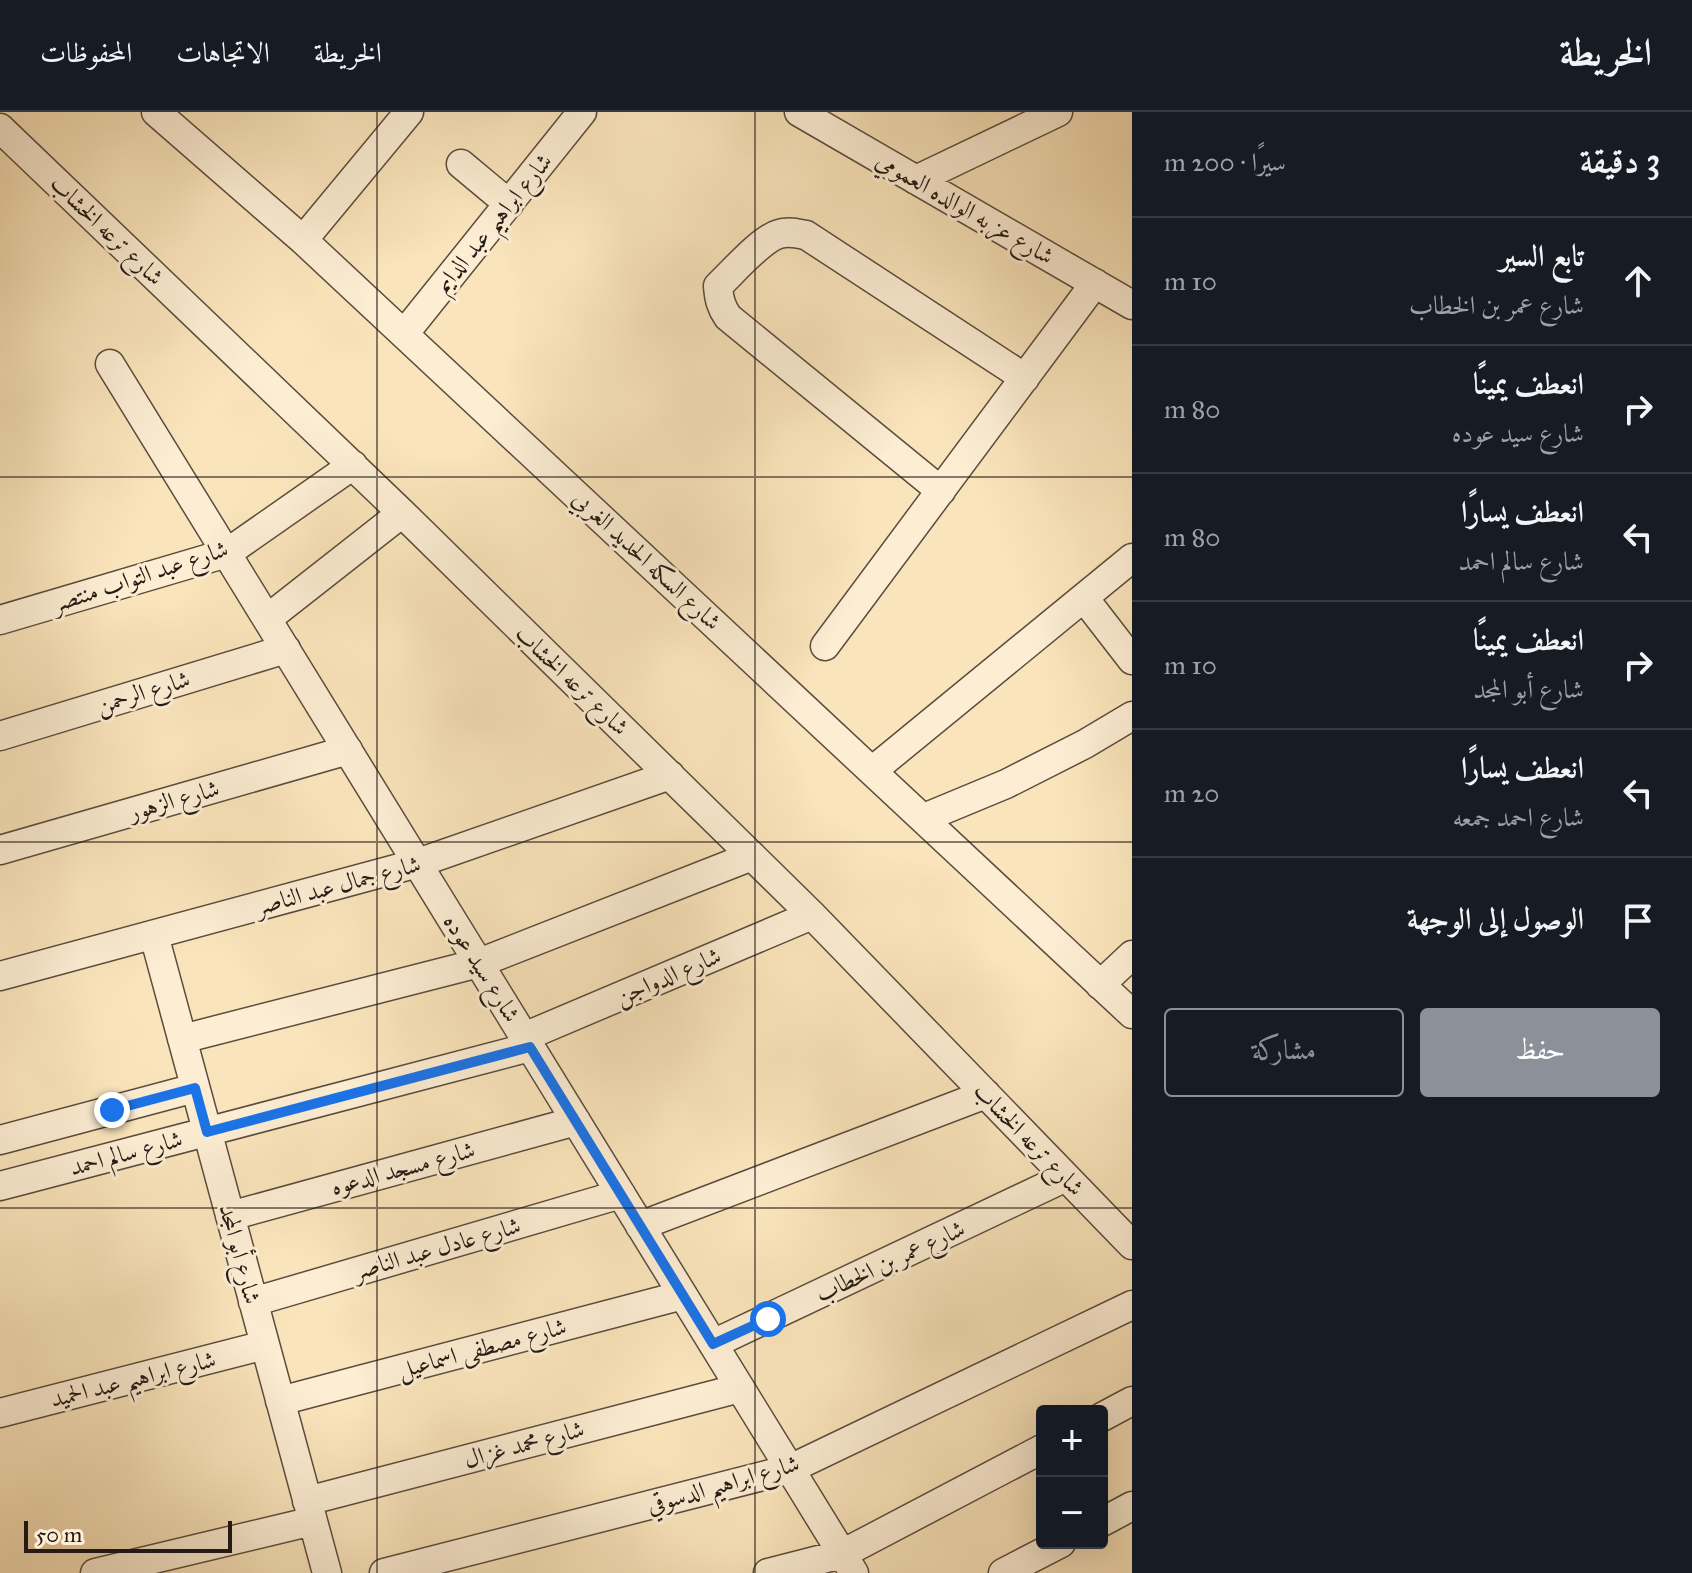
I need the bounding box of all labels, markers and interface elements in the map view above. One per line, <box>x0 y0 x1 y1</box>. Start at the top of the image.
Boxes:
text: الخريطة <box>1560 29 1652 75</box>
text: المحفوظات <box>40 35 132 70</box>
text: الاتجاهات <box>176 35 270 70</box>
text: الخريطة <box>314 35 382 70</box>
text: 3 دقيقة <box>1580 140 1660 181</box>
street label: شارع عزبه الوالده العمومي <box>868 145 1059 276</box>
text: سيرًا · 200 m <box>1164 146 1286 178</box>
street label: شارع ابراهيم عبد الدايم <box>427 147 566 305</box>
street label: شارع ترعه الخشاب <box>40 168 170 295</box>
text: تابع السير <box>1499 238 1584 274</box>
icon: ahead <box>1616 259 1660 303</box>
text: 10 m <box>1164 265 1217 297</box>
text: شارع عمر بن الخطاب <box>1409 289 1584 321</box>
text: انعطف يمينًا <box>1473 366 1584 402</box>
icon: right <box>1616 387 1660 431</box>
text: 80 m <box>1164 393 1220 425</box>
text: شارع سيد عوده <box>1452 417 1584 449</box>
street label: شارع السكه الحديد الغربي <box>563 483 728 640</box>
text: انعطف يسارًا <box>1461 494 1584 530</box>
icon: left <box>1616 515 1660 559</box>
text: 80 m <box>1164 521 1220 553</box>
street label: شارع عبد التواب منتصر <box>45 533 233 624</box>
text: شارع سالم احمد <box>1459 545 1584 577</box>
street label: شارع ترعه الخشاب <box>505 618 635 745</box>
text: انعطف يمينًا <box>1473 622 1584 658</box>
icon: right <box>1616 643 1660 687</box>
text: 10 m <box>1164 649 1217 681</box>
street label: شارع الرحمن <box>92 664 195 725</box>
text: شارع أبو المجد <box>1473 673 1584 705</box>
text: انعطف يسارًا <box>1461 750 1584 786</box>
icon: left <box>1616 771 1660 815</box>
street label: شارع الزهور <box>123 773 224 833</box>
text: 20 m <box>1164 777 1219 809</box>
text: شارع احمد جمعه <box>1452 801 1584 833</box>
street label: شارع جمال عبد الناصر <box>249 848 425 927</box>
icon: arrive <box>1616 899 1660 943</box>
text: الوصول إلى الوجهة <box>1407 901 1584 937</box>
street label: شارع سيد عوده <box>433 908 527 1030</box>
street label: شارع الدواجن <box>610 940 728 1016</box>
button: مشاركة <box>1164 1008 1404 1097</box>
button: حفظ <box>1420 1008 1660 1097</box>
street label: شارع ترعه الخشاب <box>964 1076 1091 1206</box>
route end <box>94 1092 130 1128</box>
street label: شارع سالم احمد <box>66 1124 187 1188</box>
street label: شارع مسجد الدعوه <box>328 1134 480 1206</box>
street label: شارع أبو المجد <box>207 1200 270 1309</box>
street label: شارع عادل عبد الناصر <box>347 1210 526 1292</box>
street label: شارع عمر بن الخطاب <box>810 1213 972 1313</box>
route start <box>750 1301 786 1337</box>
street label: شارع مصطفى اسماعيل <box>394 1311 571 1390</box>
street label: شارع ابراهيم عبد الحميد <box>47 1344 221 1423</box>
map controls <box>1036 1405 1108 1549</box>
button: + <box>1036 1405 1108 1477</box>
street label: شارع محمد غزال <box>461 1414 589 1479</box>
street label: شارع ابراهيم الدسوقي <box>643 1448 805 1529</box>
button: − <box>1036 1477 1108 1549</box>
scale bar <box>24 1517 232 1553</box>
text: 50 m <box>36 1521 82 1548</box>

